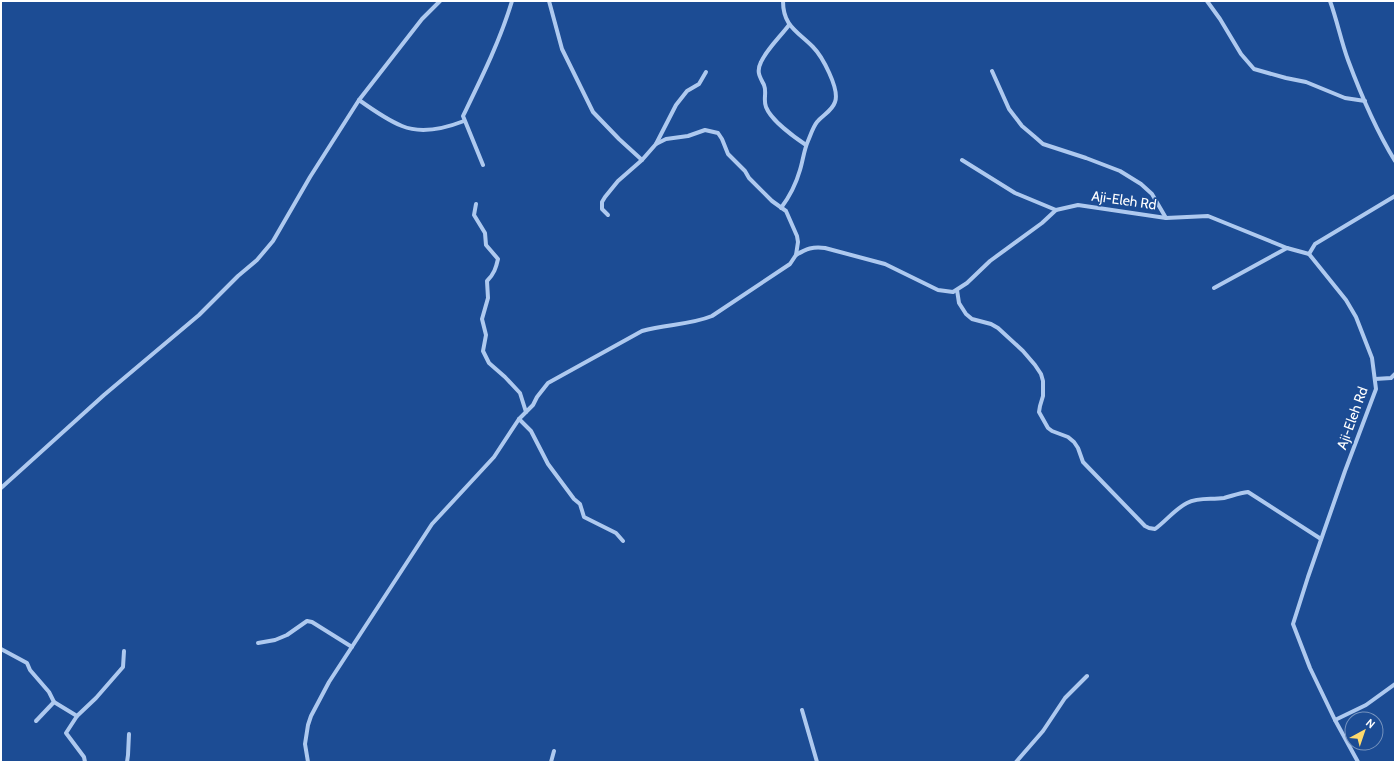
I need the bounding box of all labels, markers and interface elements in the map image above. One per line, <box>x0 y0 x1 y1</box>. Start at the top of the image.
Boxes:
street label: Aji-Eleh Rd <box>1090 187 1158 213</box>
street label: Aji-Eleh Rd <box>1332 384 1372 452</box>
north arrow <box>1344 711 1384 751</box>
text: N <box>1363 715 1378 731</box>

